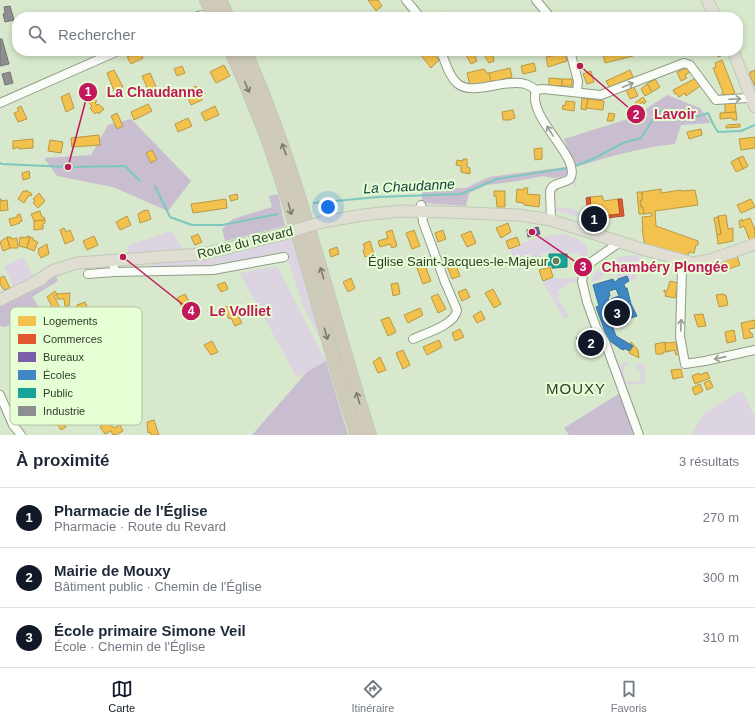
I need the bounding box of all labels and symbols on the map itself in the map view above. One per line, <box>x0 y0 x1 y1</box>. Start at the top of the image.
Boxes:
callout: La Chaudanne <box>78 79 211 105</box>
one-way arrow <box>243 80 251 92</box>
one-way arrow <box>622 81 634 89</box>
text: La Chaudanne <box>107 84 203 100</box>
text: 1 <box>85 85 92 99</box>
one-way arrow <box>728 95 741 103</box>
callout: Lavoir <box>626 101 704 127</box>
text: Lavoir <box>654 106 697 122</box>
text: 2 <box>633 108 640 122</box>
one-way arrow <box>545 125 553 137</box>
one-way arrow <box>279 143 287 155</box>
water label: La Chaudanne <box>363 176 455 196</box>
your location <box>318 197 338 217</box>
one-way arrow <box>287 202 294 215</box>
pin: 1 <box>581 204 607 234</box>
street label: Route du Revard <box>196 223 295 262</box>
place label: Église Saint-Jacques-le-Majeur <box>368 254 549 269</box>
callout: Chambéry Plongée <box>573 254 736 280</box>
marker: Église Saint-Jacques-le-Majeur <box>551 256 561 266</box>
text: Chambéry Plongée <box>602 259 729 275</box>
text: 3 <box>580 260 587 274</box>
one-way arrow <box>318 267 325 280</box>
callout: Le Volliet <box>181 298 278 324</box>
pin: 3 <box>604 298 630 328</box>
text: Le Volliet <box>209 303 271 319</box>
text: 4 <box>188 304 195 318</box>
legend <box>10 307 142 425</box>
text: Logements <box>43 315 98 327</box>
one-way arrow <box>677 319 684 332</box>
one-way arrow <box>323 327 330 340</box>
pin: 2 <box>578 328 604 358</box>
text: Commerces <box>43 333 103 345</box>
text: Bureaux <box>43 351 84 363</box>
one-way arrow <box>714 355 727 362</box>
text: Écoles <box>43 369 77 381</box>
district label: MOUXY <box>546 380 606 397</box>
text: Public <box>43 387 73 399</box>
one-way arrow <box>354 392 361 405</box>
text: Industrie <box>43 405 85 417</box>

